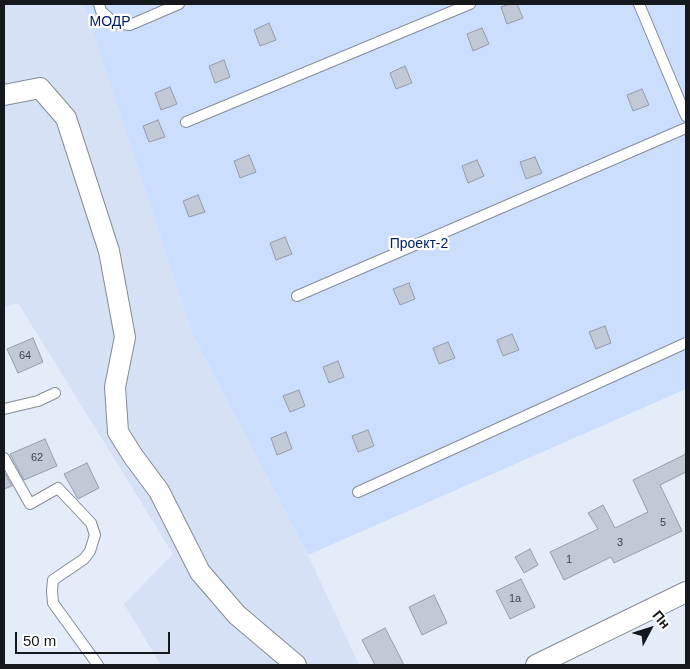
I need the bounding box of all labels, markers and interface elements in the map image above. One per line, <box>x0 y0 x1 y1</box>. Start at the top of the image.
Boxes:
park label: МОДР <box>89 14 131 30</box>
park label: Проект-2 <box>390 236 448 252</box>
house number: 64 <box>19 349 31 363</box>
house number: 62 <box>31 451 43 465</box>
house number: 5 <box>660 516 666 530</box>
house number: 3 <box>617 536 623 550</box>
house number: 1 <box>566 553 572 567</box>
house number: 1а <box>509 592 521 606</box>
north arrow <box>625 604 675 654</box>
text: Пн <box>649 607 674 632</box>
scale bar <box>18 622 172 654</box>
text: 50 m <box>23 632 56 649</box>

